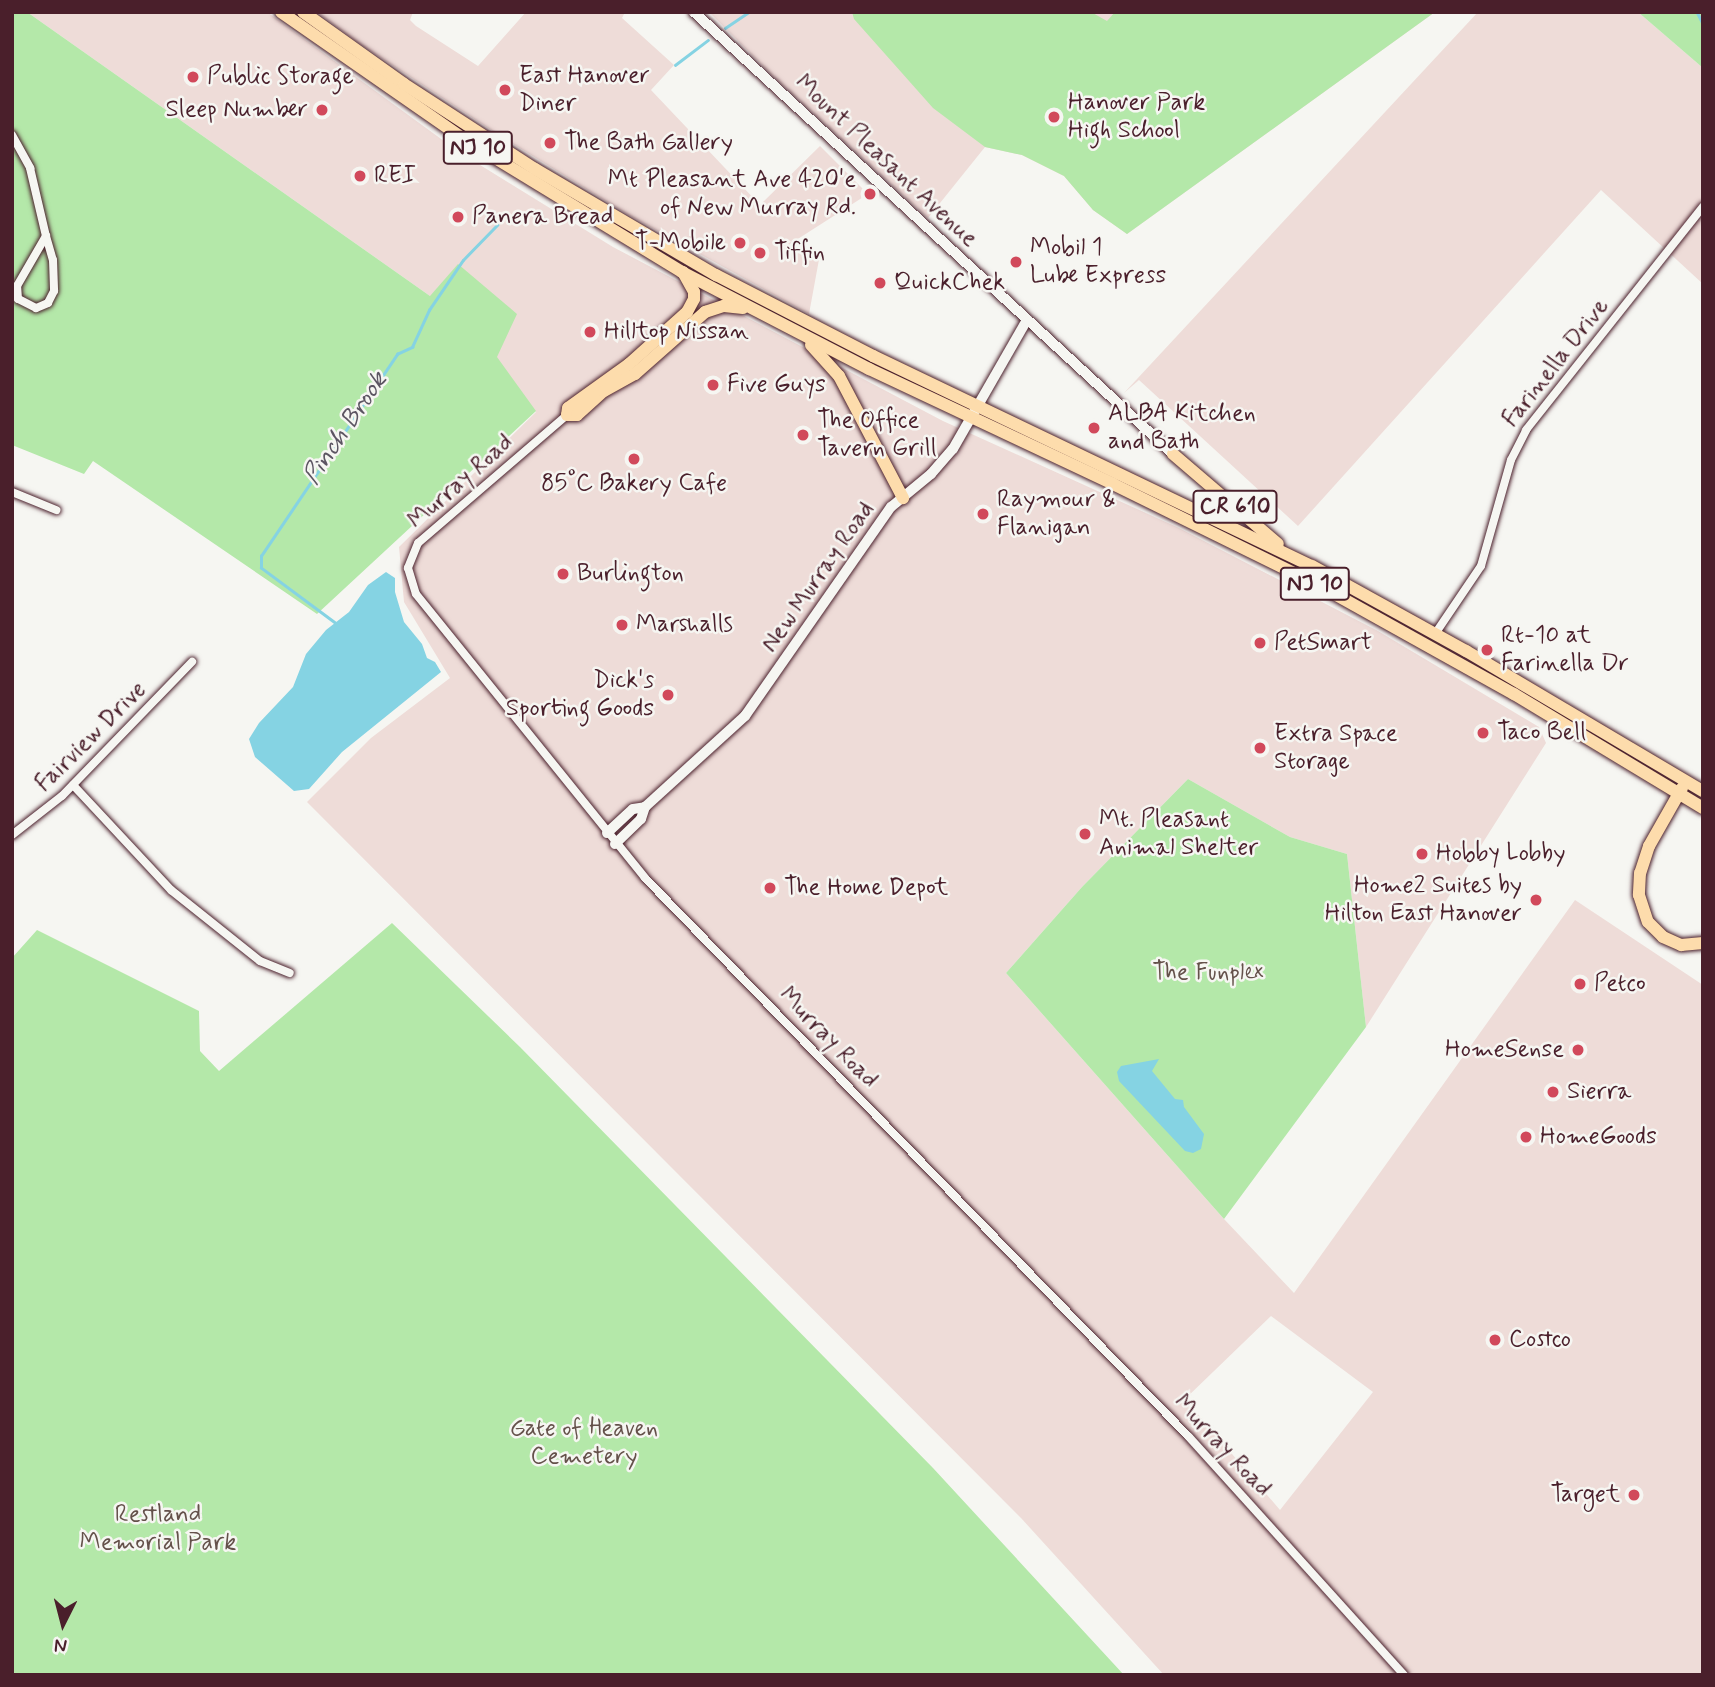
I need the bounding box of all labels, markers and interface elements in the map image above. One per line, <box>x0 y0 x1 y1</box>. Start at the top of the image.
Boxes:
place label: East Hanover Diner <box>519 62 650 118</box>
place label: Public Storage <box>207 63 353 91</box>
street label: Mount Pleasant Avenue <box>788 68 984 254</box>
marker: Public Storage <box>185 69 201 85</box>
marker: East Hanover Diner <box>497 82 513 98</box>
place label: Hanover Park High School <box>1068 89 1204 145</box>
place label: Sleep Number <box>167 96 308 124</box>
marker: Sleep Number <box>314 102 330 118</box>
marker: Hanover Park High School <box>1046 109 1062 125</box>
road number: NJ 10 <box>441 128 515 168</box>
place label: The Bath Gallery <box>564 129 733 157</box>
marker: The Bath Gallery <box>542 135 558 151</box>
place label: REI <box>374 162 416 190</box>
place label: Mt Pleasant Ave 420'e of New Murray Rd. <box>623 166 856 222</box>
marker: REI <box>352 168 368 184</box>
marker: Mt Pleasant Ave 420'e of New Murray Rd. <box>862 186 878 202</box>
place label: Panera Bread <box>472 203 613 231</box>
marker: Panera Bread <box>450 209 466 225</box>
place label: T-Mobile <box>635 229 726 257</box>
place label: Mobil 1 Lube Express <box>1030 234 1166 290</box>
marker: T-Mobile <box>732 235 748 251</box>
place label: Tiffin <box>774 239 825 267</box>
marker: Tiffin <box>752 245 768 261</box>
marker: Mobil 1 Lube Express <box>1008 254 1024 270</box>
place label: QuickChek <box>894 269 1005 297</box>
marker: QuickChek <box>872 275 888 291</box>
street label: Farinella Drive <box>1498 294 1614 432</box>
place label: Hilltop Nissan <box>604 318 741 346</box>
marker: Hilltop Nissan <box>582 324 598 340</box>
water label: Pinch Brook <box>297 367 395 491</box>
place label: Five Guys <box>727 371 822 399</box>
marker: Five Guys <box>705 377 721 393</box>
place label: ALBA Kitchen and Bath <box>1108 400 1254 456</box>
place label: The Office Tavern Grill <box>817 407 933 463</box>
marker: ALBA Kitchen and Bath <box>1086 420 1102 436</box>
marker: The Office Tavern Grill <box>795 427 811 443</box>
street label: Murray Road <box>402 428 520 536</box>
marker: 85°C Bakery Cafe <box>626 451 642 467</box>
place label: 85°C Bakery Cafe <box>539 470 729 498</box>
place label: Raymour & Flanigan <box>997 486 1116 542</box>
road number: CR 610 <box>1191 488 1279 526</box>
street label: New Murray Road <box>755 495 881 659</box>
marker: Raymour & Flanigan <box>975 506 991 522</box>
place label: Burlington <box>577 560 684 588</box>
road number: NJ 10 <box>1278 564 1352 604</box>
marker: Burlington <box>555 566 571 582</box>
place label: Marshalls <box>636 611 733 639</box>
marker: Marshalls <box>614 617 630 633</box>
place label: Rt-10 at Farinella Dr <box>1501 622 1628 678</box>
place label: PetSmart <box>1274 629 1372 657</box>
marker: PetSmart <box>1252 635 1268 651</box>
marker: Rt-10 at Farinella Dr <box>1479 642 1495 658</box>
place label: Dick's Sporting Goods <box>507 667 654 723</box>
street label: Fairview Drive <box>30 676 152 798</box>
marker: Dick's Sporting Goods <box>660 687 676 703</box>
place label: Taco Bell <box>1497 719 1585 747</box>
place label: Extra Space Storage <box>1274 720 1396 776</box>
marker: Taco Bell <box>1475 725 1491 741</box>
marker: Extra Space Storage <box>1252 740 1268 756</box>
place label: Mt. Pleasant Animal Shelter <box>1099 806 1258 862</box>
marker: Mt. Pleasant Animal Shelter <box>1077 826 1093 842</box>
place label: Hobby Lobby <box>1436 840 1569 868</box>
marker: Hobby Lobby <box>1414 846 1430 862</box>
place label: Home2 Suites by Hilton East Hanover <box>1326 872 1522 928</box>
place label: The Home Depot <box>784 874 950 902</box>
marker: The Home Depot <box>762 880 778 896</box>
marker: Home2 Suites by Hilton East Hanover <box>1528 892 1544 908</box>
park label: The Funplex <box>1151 959 1265 987</box>
place label: Petco <box>1594 970 1646 998</box>
marker: Petco <box>1572 976 1588 992</box>
street label: Murray Road <box>772 981 884 1095</box>
place label: HomeSense <box>1445 1036 1564 1064</box>
marker: HomeSense <box>1570 1042 1586 1058</box>
place label: Sierra <box>1567 1078 1631 1106</box>
marker: Sierra <box>1545 1084 1561 1100</box>
place label: HomeGoods <box>1540 1123 1657 1151</box>
marker: HomeGoods <box>1518 1129 1534 1145</box>
place label: Costco <box>1509 1326 1571 1354</box>
marker: Costco <box>1487 1332 1503 1348</box>
street label: Murray Road <box>1167 1388 1277 1504</box>
park label: Gate of Heaven Cemetery <box>504 1415 664 1471</box>
place label: Target <box>1550 1481 1620 1509</box>
marker: Target <box>1626 1487 1642 1503</box>
park label: Restland Memorial Park <box>80 1501 236 1557</box>
north arrow <box>28 1589 98 1659</box>
text: N <box>53 1632 68 1658</box>

